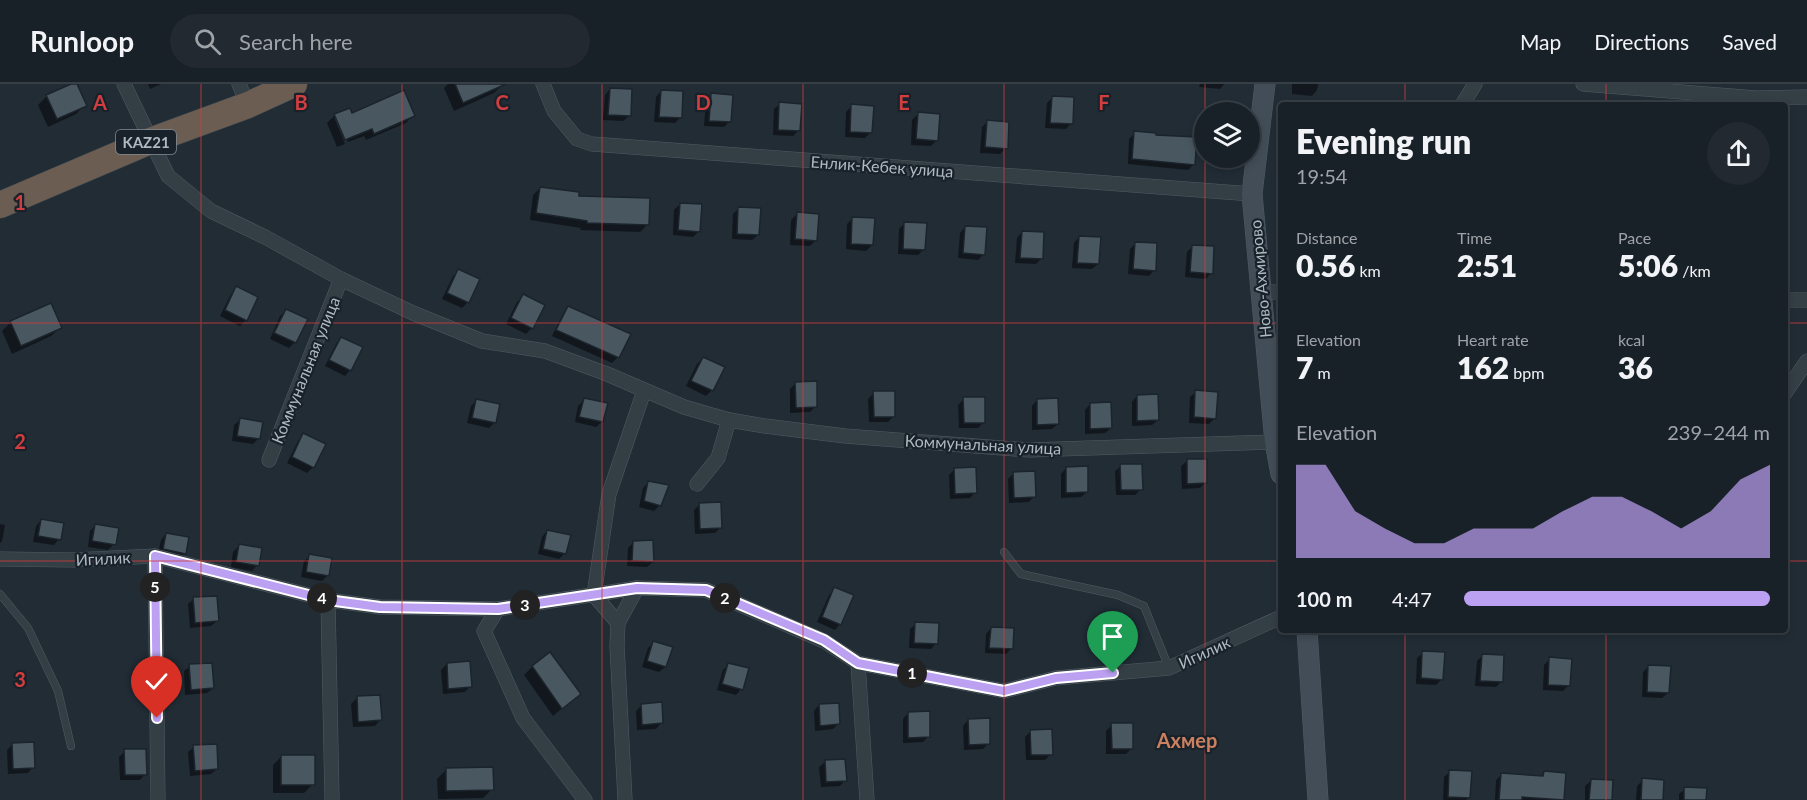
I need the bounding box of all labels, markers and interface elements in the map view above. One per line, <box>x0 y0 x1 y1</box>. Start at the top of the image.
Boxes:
search box <box>170 14 590 68</box>
text: Runloop <box>30 24 134 58</box>
icon: search <box>191 25 224 58</box>
text: Search here <box>239 28 353 55</box>
text: Map <box>1520 29 1561 54</box>
text: Directions <box>1594 29 1689 54</box>
text: Saved <box>1722 29 1777 54</box>
text: A <box>92 90 107 114</box>
text: B <box>294 90 308 114</box>
text: C <box>495 90 509 114</box>
text: D <box>695 90 711 114</box>
text: E <box>898 90 910 114</box>
text: F <box>1098 90 1110 114</box>
map controls <box>1194 102 1260 168</box>
button: layers <box>1194 102 1260 168</box>
text: Evening run <box>1296 121 1471 161</box>
button: share <box>1707 122 1770 185</box>
road number: KAZ21 <box>116 130 176 154</box>
street label: Енлик-Кебек улица <box>810 152 954 180</box>
text: 19:54 <box>1296 164 1347 188</box>
text: 1 <box>14 190 26 214</box>
street label: Ново-Ахмирово <box>1245 219 1275 339</box>
text: Distance <box>1296 228 1357 247</box>
text: Time <box>1457 228 1492 247</box>
text: Pace <box>1618 228 1651 247</box>
text: 0.56 <box>1296 247 1355 283</box>
text: 2:51 <box>1457 247 1517 283</box>
text: 5:06 <box>1618 247 1678 283</box>
text: km <box>1355 261 1381 280</box>
text: /km <box>1678 261 1711 280</box>
street label: Коммунальная улица <box>267 294 343 446</box>
text: Elevation <box>1296 330 1361 349</box>
text: Heart rate <box>1457 330 1529 349</box>
text: kcal <box>1618 330 1645 349</box>
text: 7 <box>1296 349 1313 385</box>
text: 162 <box>1457 349 1509 385</box>
text: 36 <box>1618 349 1653 385</box>
text: m <box>1313 363 1331 382</box>
text: bpm <box>1509 363 1544 382</box>
text: Elevation <box>1296 420 1377 444</box>
text: 239–244 m <box>1667 420 1770 444</box>
text: 2 <box>14 429 26 453</box>
street label: Коммунальная улица <box>904 430 1062 458</box>
street label: Игилик <box>75 547 132 569</box>
pin: 5 <box>140 572 170 602</box>
text: 5 <box>150 577 160 596</box>
pin: 4 <box>307 583 337 613</box>
pin: 2 <box>710 583 740 613</box>
text: 100 m <box>1296 587 1352 611</box>
text: 4:47 <box>1392 587 1432 611</box>
text: 4 <box>317 588 327 607</box>
text: 2 <box>720 588 730 607</box>
pin: 3 <box>510 590 540 620</box>
text: 3 <box>520 595 530 614</box>
pin <box>1087 611 1138 673</box>
icon: arrive <box>1096 620 1129 653</box>
street label: Игилик <box>1175 632 1233 672</box>
pin <box>131 656 182 718</box>
pin: 1 <box>897 658 927 688</box>
text: 1 <box>907 663 917 682</box>
icon: check <box>140 665 173 698</box>
text: 3 <box>14 667 26 691</box>
district label: Ахмер <box>1156 728 1217 752</box>

